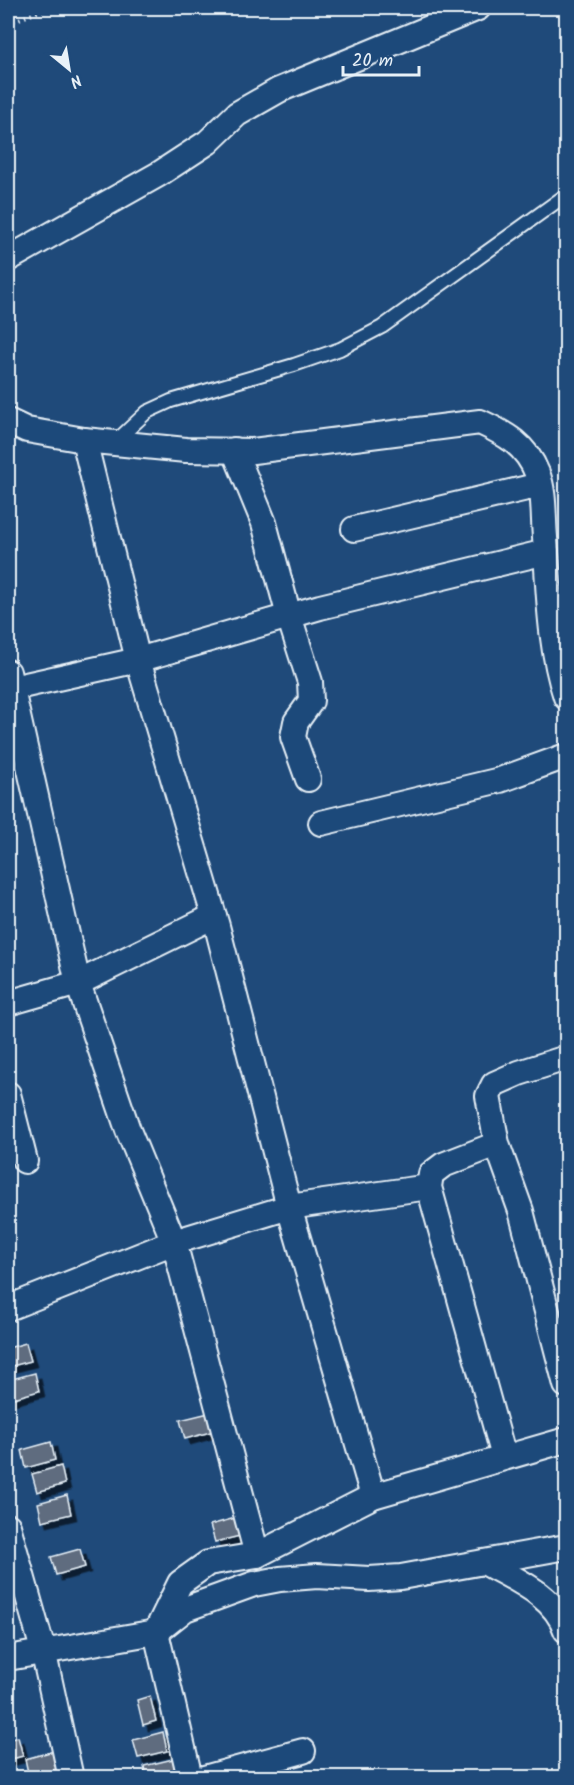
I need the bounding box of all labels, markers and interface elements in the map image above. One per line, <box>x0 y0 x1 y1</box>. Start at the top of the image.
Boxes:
north arrow <box>39 39 99 99</box>
scale bar <box>343 39 420 77</box>
text: 20 m <box>352 47 393 76</box>
text: N <box>65 67 86 94</box>

